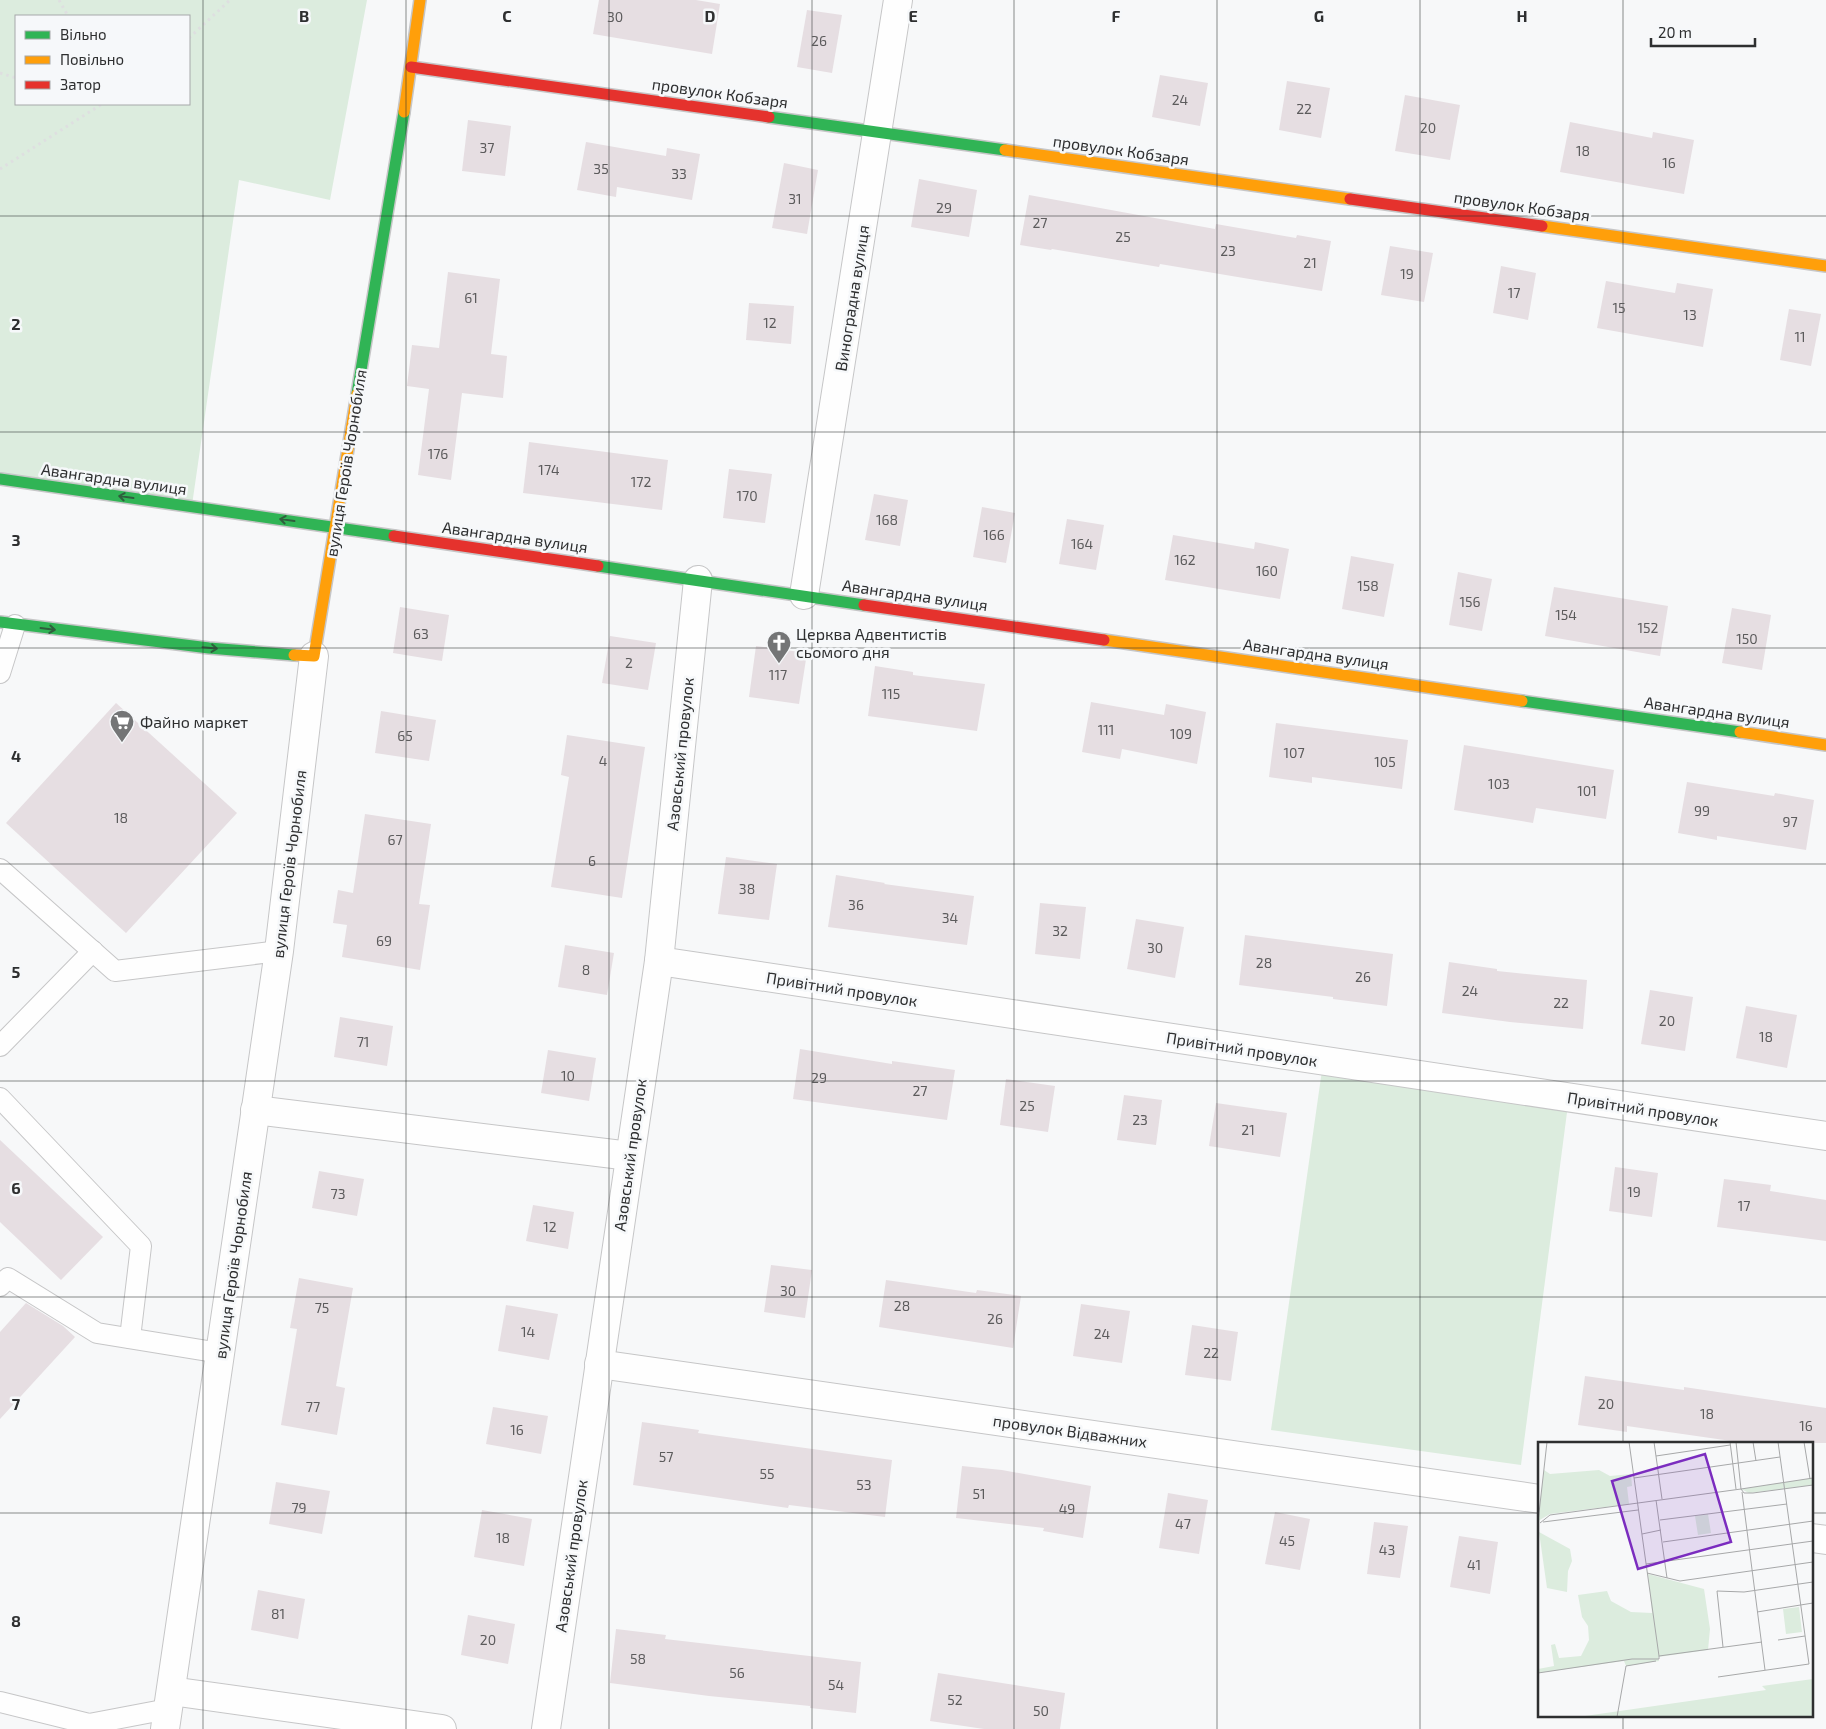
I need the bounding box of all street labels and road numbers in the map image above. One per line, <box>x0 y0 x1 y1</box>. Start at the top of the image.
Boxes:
street label: провулок Кобзаря <box>651 74 789 112</box>
street label: провулок Кобзаря <box>1052 131 1190 169</box>
street label: провулок Кобзаря <box>1453 187 1591 225</box>
street label: Виноградна вулиця <box>831 223 873 373</box>
street label: вулиця Героїв Чорнобиля <box>321 368 371 558</box>
street label: Авангардна вулиця <box>40 459 188 499</box>
street label: Авангардна вулиця <box>441 517 589 557</box>
street label: Авангардна вулиця <box>841 575 989 615</box>
street label: Авангардна вулиця <box>1242 634 1390 674</box>
street label: Азовський провулок <box>662 676 698 832</box>
street label: Авангардна вулиця <box>1643 692 1791 732</box>
street label: вулиця Героїв Чорнобиля <box>268 769 310 959</box>
street label: Привітний провулок <box>765 967 919 1011</box>
street label: Привітний провулок <box>1165 1027 1319 1071</box>
street label: Азовський провулок <box>609 1077 651 1233</box>
street label: Привітний провулок <box>1566 1087 1720 1131</box>
street label: вулиця Героїв Чорнобиля <box>210 1170 256 1360</box>
street label: провулок Відважних <box>992 1410 1149 1452</box>
street label: Азовський провулок <box>550 1478 592 1634</box>

